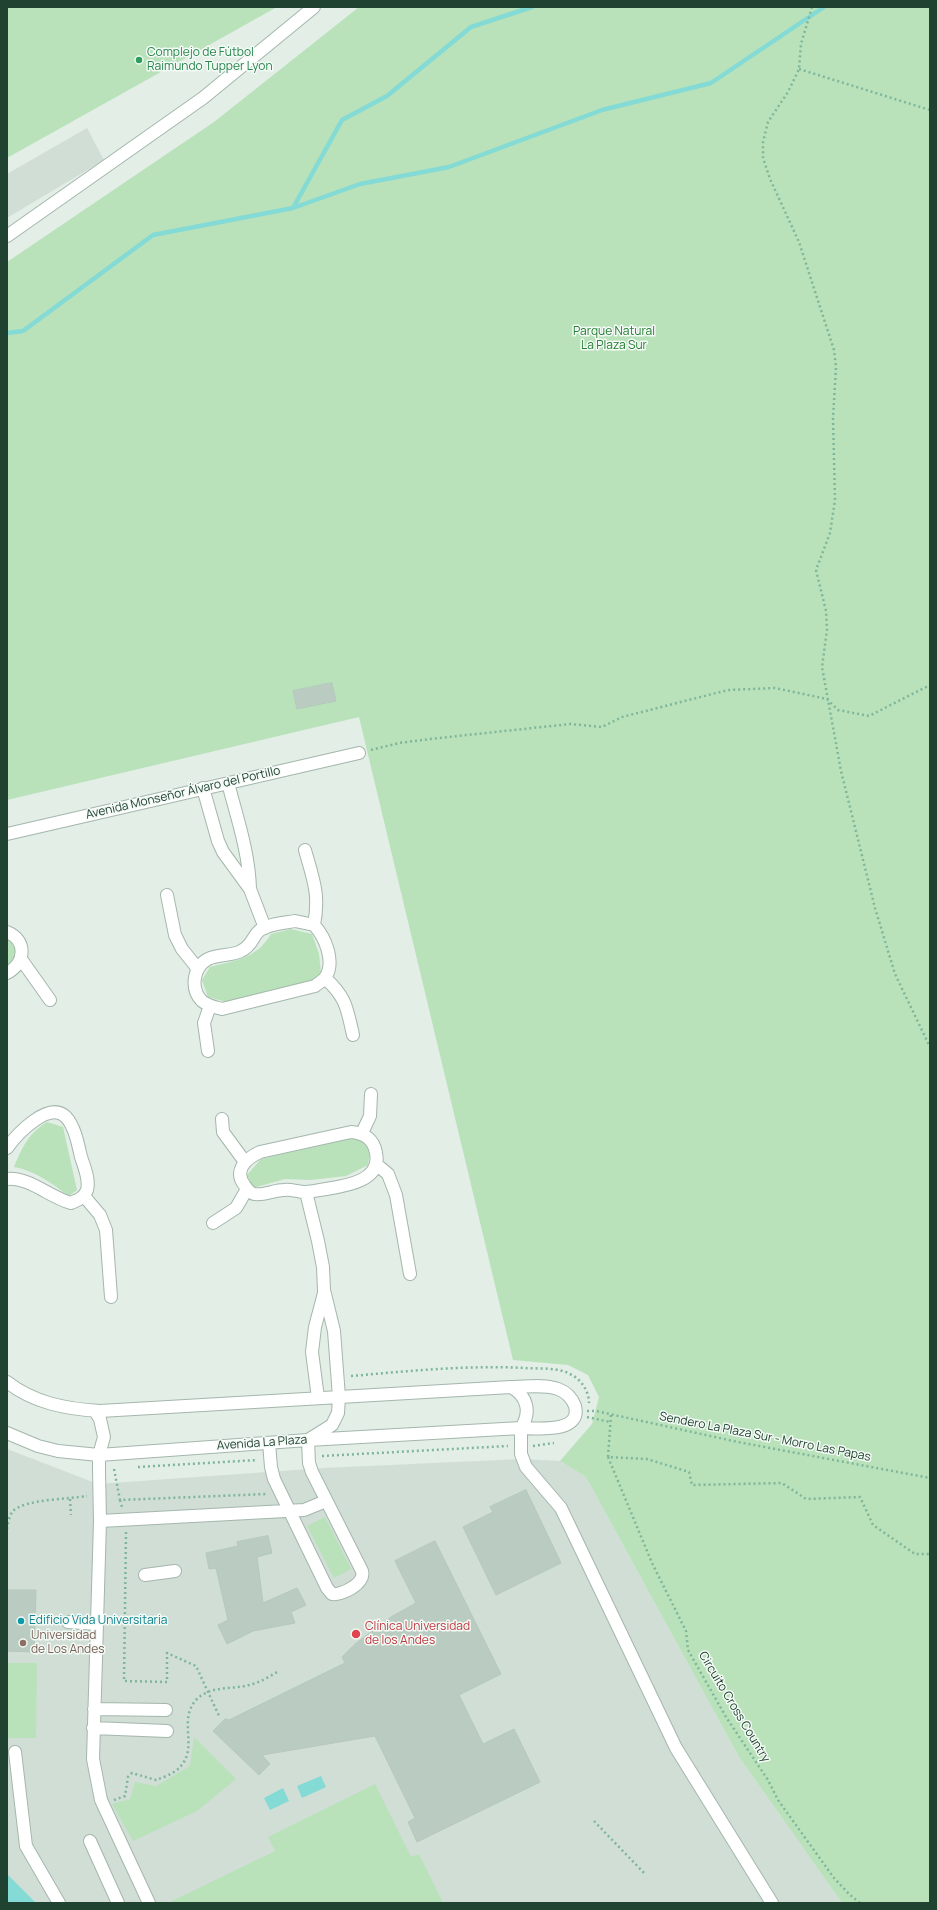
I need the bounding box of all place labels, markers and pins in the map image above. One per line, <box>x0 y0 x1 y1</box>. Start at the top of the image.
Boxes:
place label: Complejo de Fútbol Raimundo Tupper Lyon <box>147 46 273 74</box>
marker: Complejo de Fútbol Raimundo Tupper Lyon <box>134 55 144 65</box>
place label: Edificio Vida Universitaria <box>29 1614 167 1628</box>
marker: Edificio Vida Universitaria <box>16 1616 26 1626</box>
place label: Clínica Universidad de los Andes <box>365 1620 470 1648</box>
marker: Clínica Universidad de los Andes <box>350 1628 362 1640</box>
place label: Universidad de Los Andes <box>31 1629 105 1657</box>
marker: Universidad de Los Andes <box>18 1638 28 1648</box>

